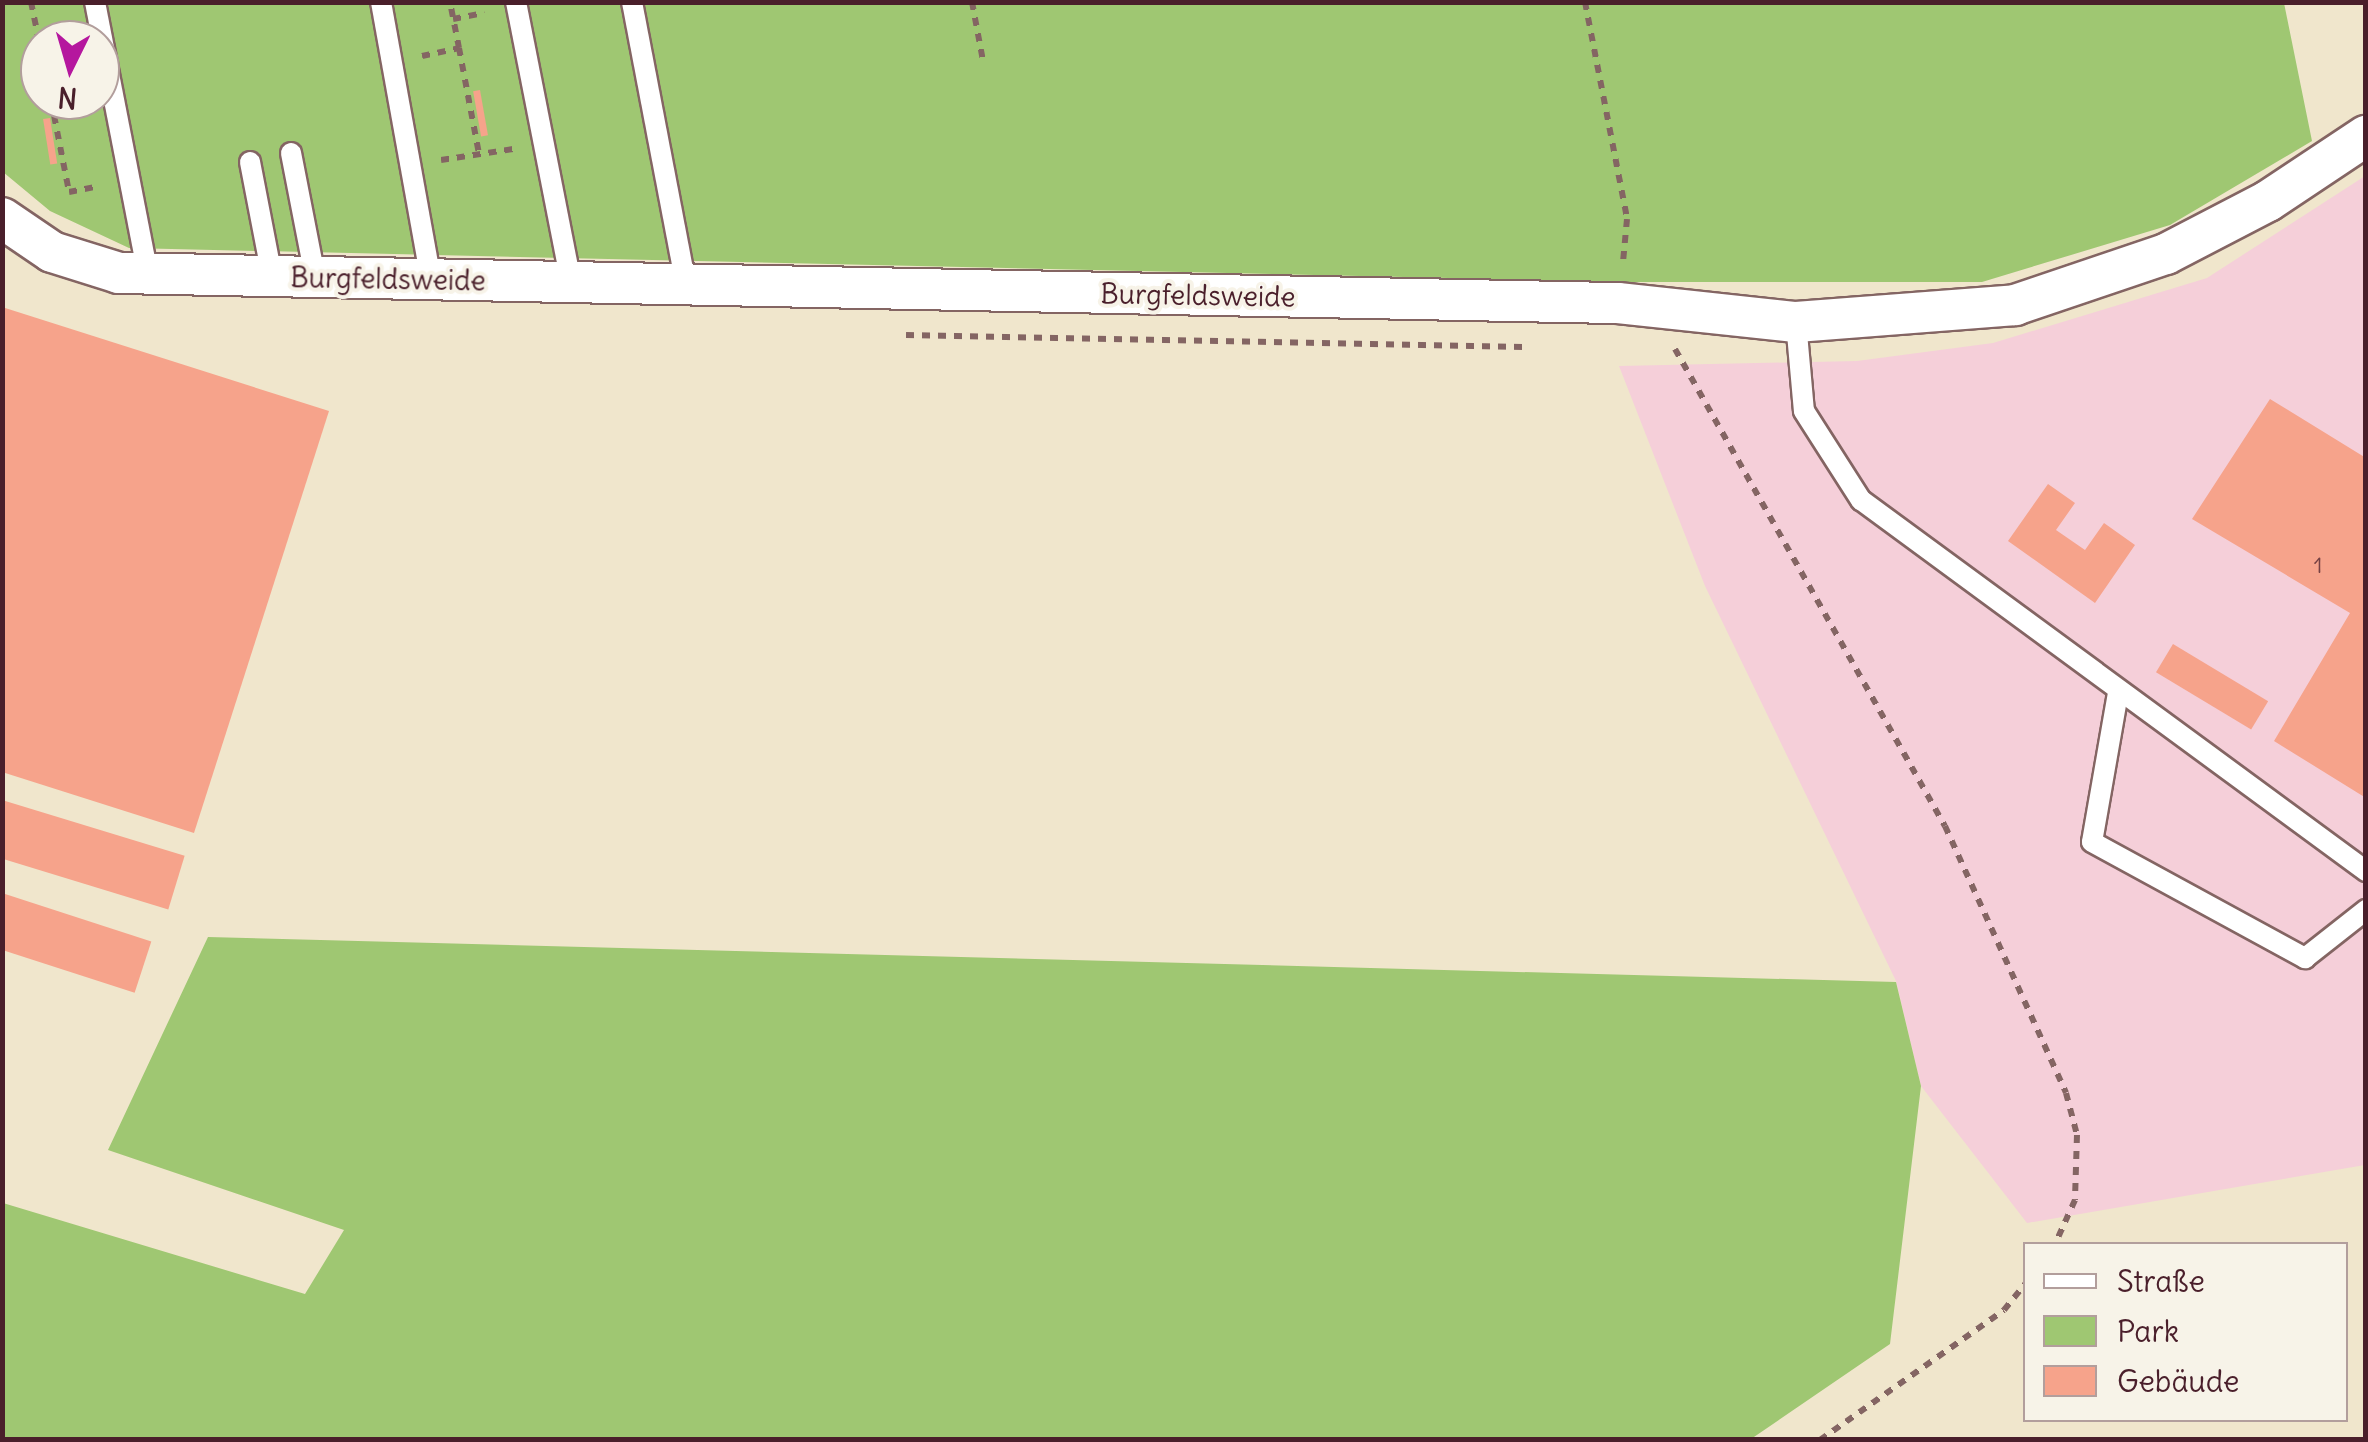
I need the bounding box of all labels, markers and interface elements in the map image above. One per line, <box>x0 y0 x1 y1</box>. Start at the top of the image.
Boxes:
north arrow <box>20 20 120 120</box>
text: N <box>56 79 79 117</box>
street label: Burgfeldsweide <box>290 260 486 298</box>
street label: Burgfeldsweide <box>1100 276 1296 314</box>
house number: 1 <box>2314 553 2322 579</box>
legend <box>2023 1242 2348 1422</box>
text: Straße <box>2117 1262 2205 1300</box>
text: Park <box>2117 1312 2179 1350</box>
text: Gebäude <box>2117 1362 2239 1400</box>

